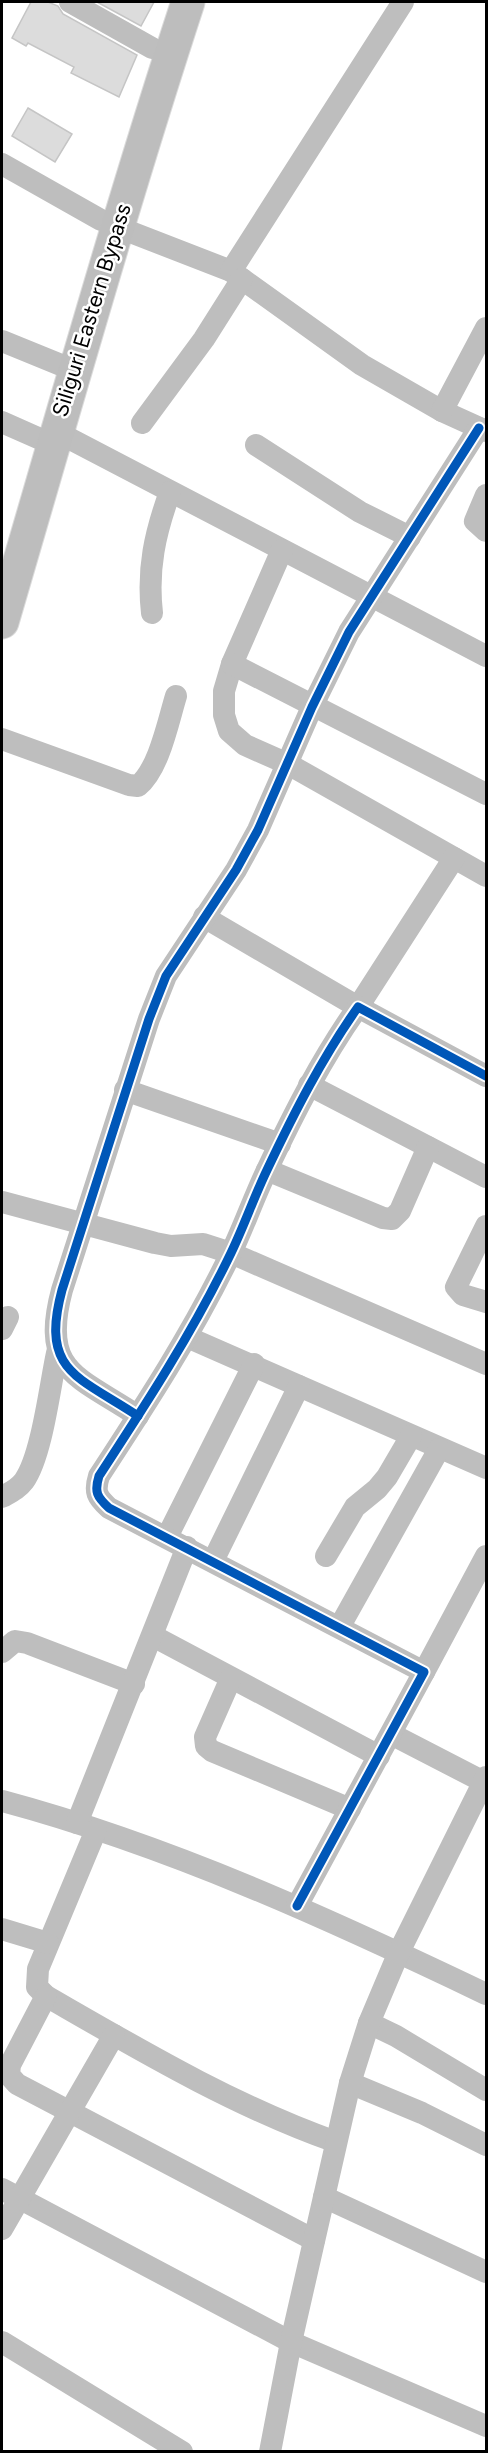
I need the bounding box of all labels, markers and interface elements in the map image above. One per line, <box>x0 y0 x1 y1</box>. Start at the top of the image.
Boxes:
street label: Siliguri Eastern Bypass <box>46 200 137 420</box>

